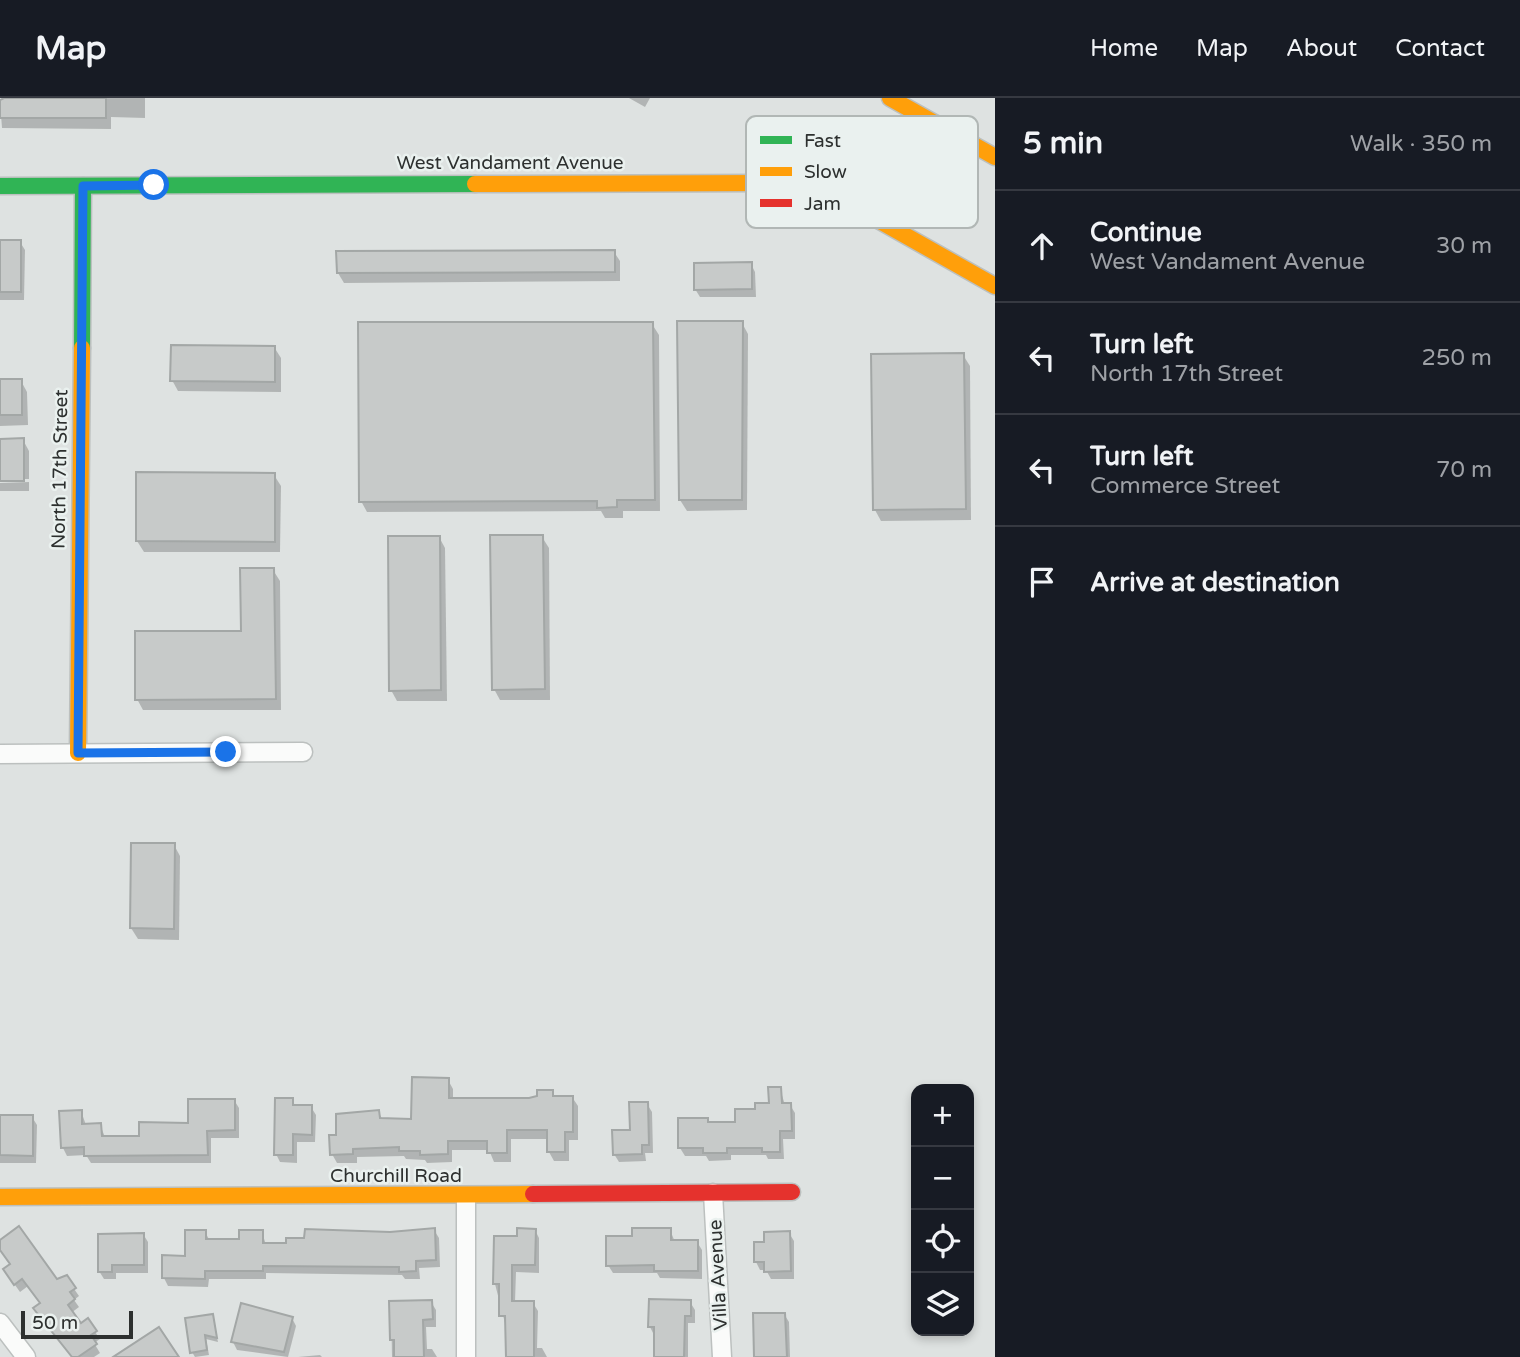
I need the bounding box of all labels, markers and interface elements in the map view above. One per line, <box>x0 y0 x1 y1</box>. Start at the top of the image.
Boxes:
text: Map <box>35 29 106 68</box>
text: Home <box>1090 34 1158 63</box>
text: Map <box>1196 34 1248 63</box>
text: About <box>1286 34 1357 63</box>
text: Contact <box>1395 34 1485 63</box>
legend <box>746 116 978 228</box>
text: 5 min <box>1023 125 1103 162</box>
text: Fast <box>804 130 841 152</box>
text: Walk · 350 m <box>1350 130 1492 158</box>
street label: West Vandament Avenue <box>396 152 624 174</box>
text: Slow <box>804 161 847 183</box>
route start <box>138 169 169 200</box>
text: Jam <box>804 193 841 215</box>
text: Continue <box>1090 217 1202 248</box>
icon: ahead <box>1023 227 1061 265</box>
text: 30 m <box>1436 232 1492 260</box>
text: West Vandament Avenue <box>1090 248 1365 276</box>
text: Turn left <box>1090 329 1193 360</box>
icon: left <box>1023 339 1061 377</box>
text: 250 m <box>1422 344 1492 372</box>
text: North 17th Street <box>1090 360 1283 388</box>
street label: North 17th Street <box>48 389 72 549</box>
text: Turn left <box>1090 441 1193 472</box>
icon: left <box>1023 451 1061 489</box>
text: 70 m <box>1436 456 1492 484</box>
text: Commerce Street <box>1090 472 1280 500</box>
icon: arrive <box>1023 563 1061 601</box>
text: Arrive at destination <box>1090 567 1340 598</box>
route end <box>210 736 241 767</box>
map controls <box>911 1084 974 1336</box>
button: + <box>911 1084 974 1147</box>
button: − <box>911 1147 974 1210</box>
street label: Churchill Road <box>330 1165 462 1187</box>
button: locate <box>911 1210 974 1273</box>
street label: Villa Avenue <box>704 1219 732 1331</box>
button: layers <box>911 1273 974 1336</box>
scale bar <box>21 1308 133 1340</box>
text: 50 m <box>32 1312 78 1334</box>

